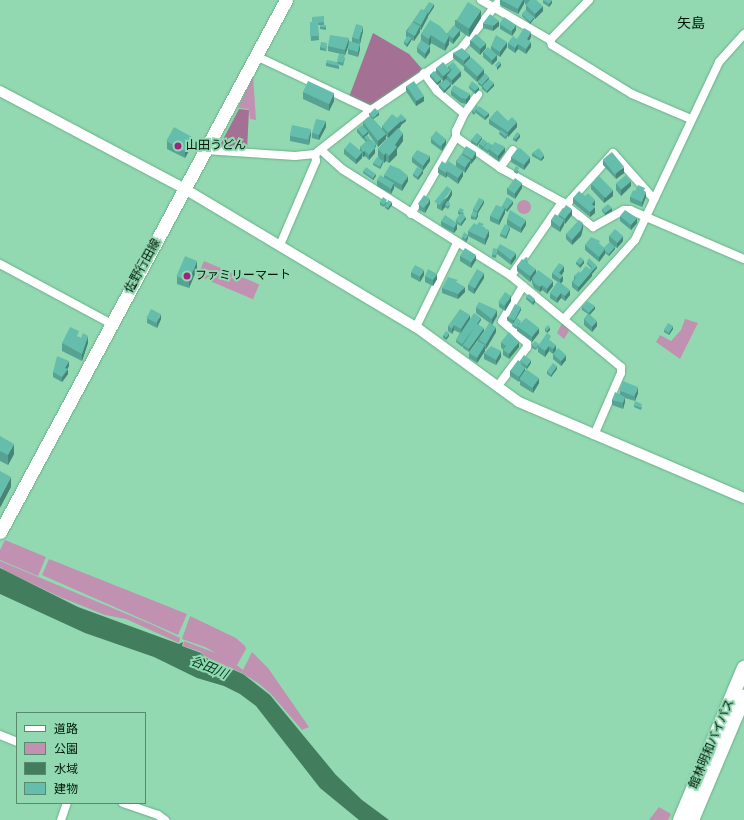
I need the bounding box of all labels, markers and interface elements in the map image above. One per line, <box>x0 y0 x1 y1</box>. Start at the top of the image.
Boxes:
district label: 矢島 <box>677 16 705 32</box>
place label: 山田うどん <box>186 139 246 153</box>
marker: 山田うどん <box>173 141 183 151</box>
street label: 佐野行田線 <box>122 236 164 296</box>
place label: ファミリーマート <box>195 269 291 283</box>
marker: ファミリーマート <box>182 271 192 281</box>
water label: 谷田川 <box>188 653 230 683</box>
street label: 館林明和バイパス <box>687 697 737 791</box>
legend <box>16 712 146 804</box>
text: 道路 <box>54 722 78 737</box>
text: 公園 <box>54 742 78 757</box>
text: 水域 <box>54 762 78 777</box>
text: 建物 <box>54 782 78 797</box>

